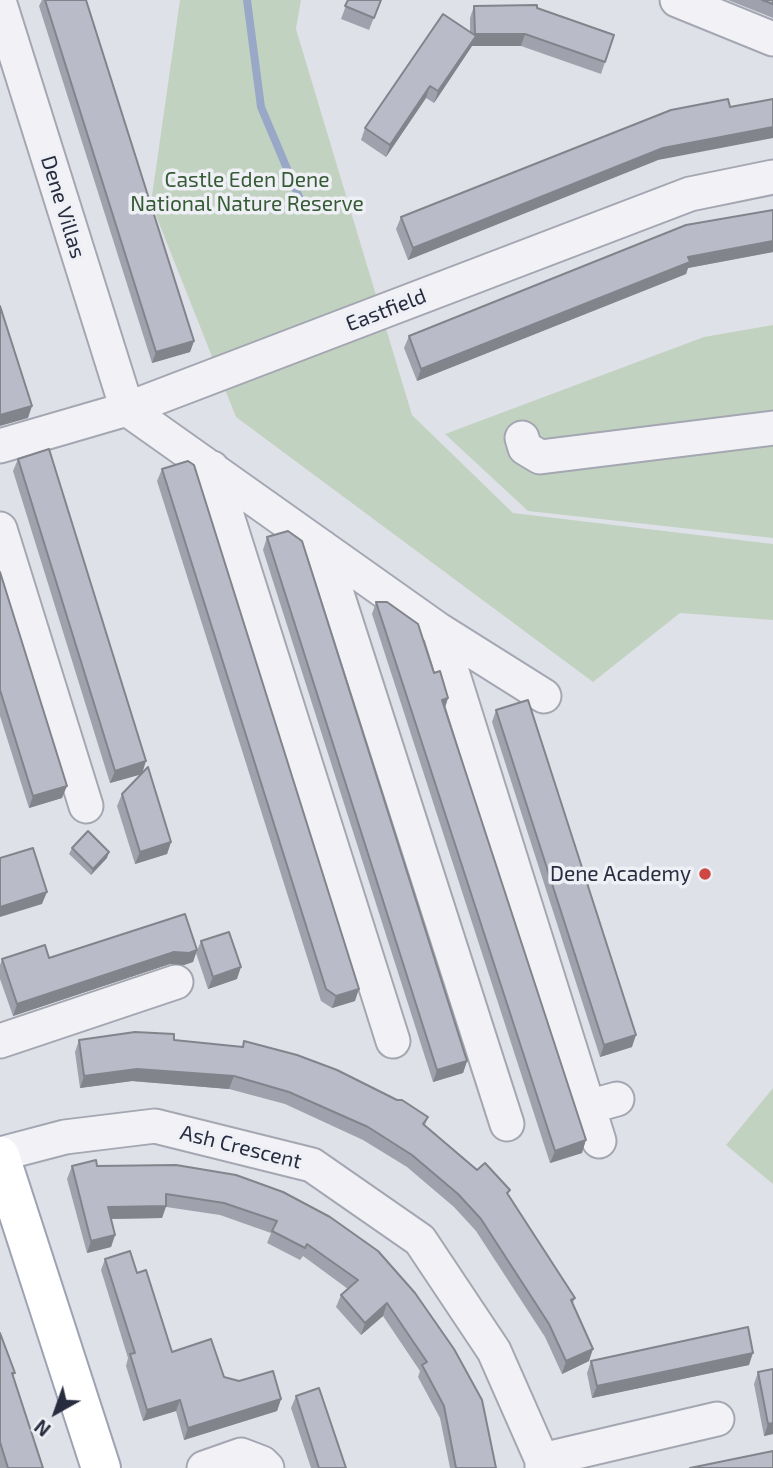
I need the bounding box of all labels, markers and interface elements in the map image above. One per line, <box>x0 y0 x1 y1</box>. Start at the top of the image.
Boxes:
street label: Dene Villas <box>35 153 91 261</box>
park label: Castle Eden Dene National Nature Reserve <box>130 167 364 217</box>
street label: Eastfield <box>342 283 430 337</box>
place label: Dene Academy <box>550 861 691 887</box>
marker: Dene Academy <box>697 866 713 882</box>
street label: Ash Crescent <box>178 1120 304 1174</box>
north arrow <box>21 1377 91 1447</box>
text: N <box>30 1415 55 1442</box>

